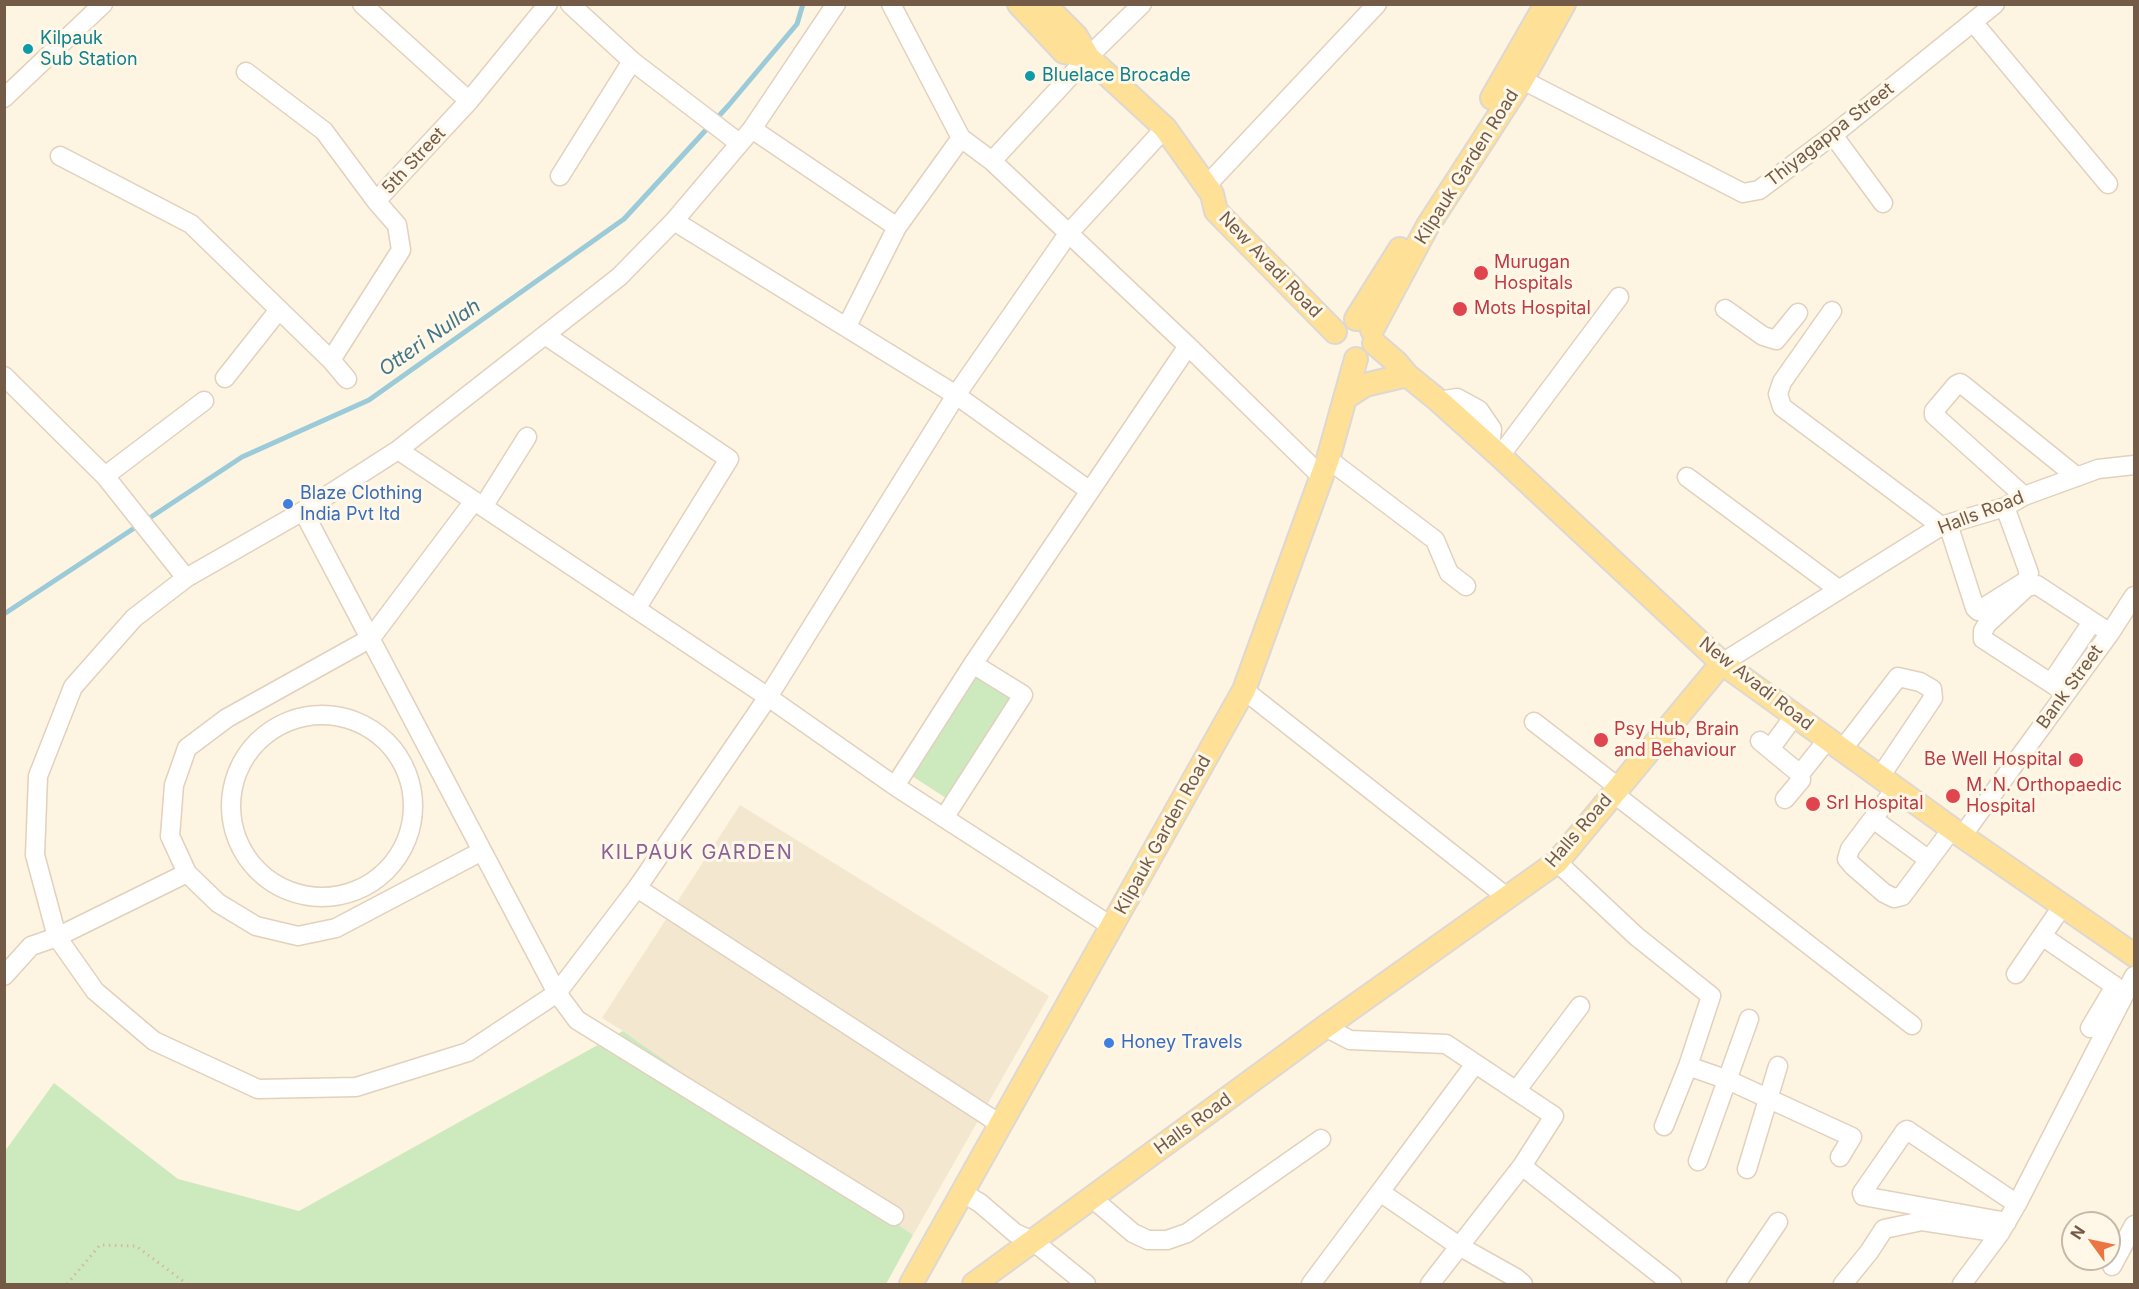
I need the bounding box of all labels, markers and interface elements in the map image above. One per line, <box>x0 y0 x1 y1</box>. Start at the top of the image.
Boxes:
place label: Kilpauk Sub Station <box>40 28 138 70</box>
marker: Kilpauk Sub Station <box>21 42 35 56</box>
place label: Bluelace Brocade <box>1042 65 1191 87</box>
marker: Bluelace Brocade <box>1023 69 1037 83</box>
street label: Thiyagappa Street <box>1762 78 1898 192</box>
street label: Kilpauk Garden Road <box>1411 86 1523 248</box>
street label: 5th Street <box>378 123 450 199</box>
street label: New Avadi Road <box>1214 208 1326 322</box>
place label: Murugan Hospitals <box>1494 252 1573 294</box>
marker: Murugan Hospitals <box>1472 264 1490 282</box>
water label: Otteri Nullah <box>375 294 485 382</box>
place label: Mots Hospital <box>1474 298 1591 320</box>
marker: Mots Hospital <box>1451 300 1469 318</box>
place label: Blaze Clothing India Pvt ltd <box>300 483 422 526</box>
street label: Halls Road <box>1935 487 2027 539</box>
marker: Blaze Clothing India Pvt ltd <box>281 497 295 511</box>
street label: New Avadi Road <box>1695 633 1817 735</box>
street label: Bank Street <box>2032 641 2108 733</box>
place label: Psy Hub, Brain and Behaviour <box>1614 719 1739 762</box>
marker: Psy Hub, Brain and Behaviour <box>1592 731 1610 749</box>
place label: Be Well Hospital <box>1924 749 2062 771</box>
marker: Be Well Hospital <box>2067 751 2085 769</box>
street label: Kilpauk Garden Road <box>1110 752 1216 918</box>
place label: M. N. Orthopaedic Hospital <box>1966 775 2122 818</box>
marker: M. N. Orthopaedic Hospital <box>1944 787 1962 805</box>
street label: Halls Road <box>1541 790 1617 872</box>
place label: Srl Hospital <box>1826 793 1924 815</box>
marker: Srl Hospital <box>1804 795 1822 813</box>
district label: KILPAUK GARDEN <box>601 841 793 865</box>
place label: Honey Travels <box>1121 1032 1242 1054</box>
marker: Honey Travels <box>1102 1036 1116 1050</box>
street label: Halls Road <box>1150 1089 1236 1159</box>
north arrow <box>2061 1211 2121 1271</box>
text: N <box>2066 1222 2089 1243</box>

